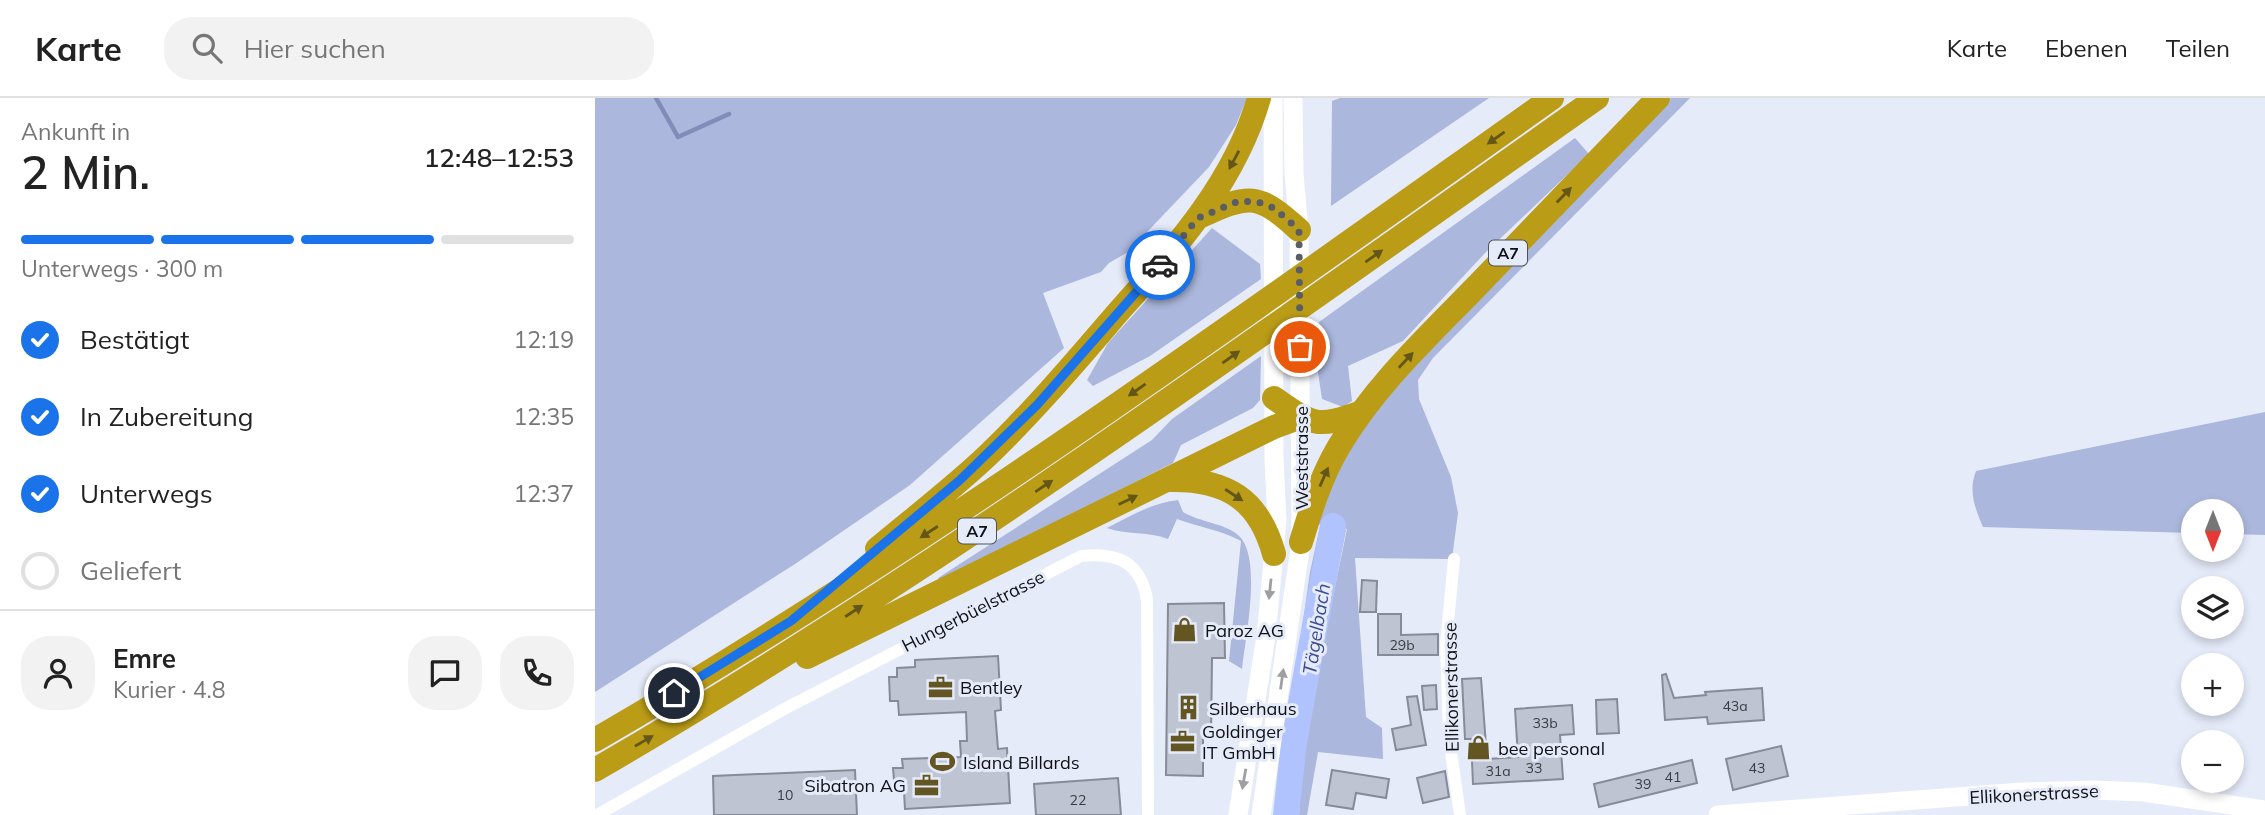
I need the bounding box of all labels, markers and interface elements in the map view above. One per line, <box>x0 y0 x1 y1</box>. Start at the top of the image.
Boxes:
search box <box>164 17 654 80</box>
text: Karte <box>35 28 122 69</box>
icon: search <box>188 29 226 67</box>
text: Hier suchen <box>244 32 386 65</box>
text: Karte <box>1947 33 2007 63</box>
text: Ebenen <box>2045 33 2128 63</box>
text: Teilen <box>2166 33 2230 63</box>
text: Ankunft in <box>21 117 130 146</box>
one-way arrow <box>1487 130 1505 144</box>
text: 12:48–12:53 <box>424 141 574 174</box>
text: 2 Min. <box>21 143 150 201</box>
one-way arrow <box>1228 151 1240 170</box>
one-way arrow <box>1555 187 1572 204</box>
courier <box>1125 230 1195 300</box>
road number: A7 <box>1489 240 1527 266</box>
icon: car <box>1141 246 1179 284</box>
one-way arrow <box>1365 249 1383 263</box>
text: Unterwegs · 300 m <box>21 254 223 283</box>
pin <box>1270 317 1330 377</box>
icon: check <box>21 321 59 359</box>
text: Bestätigt <box>80 323 189 356</box>
text: 12:19 <box>514 325 574 354</box>
icon: bag <box>1281 328 1319 366</box>
one-way arrow <box>1222 350 1240 364</box>
one-way arrow <box>1398 352 1414 369</box>
one-way arrow <box>1128 383 1146 397</box>
icon: check <box>21 398 59 436</box>
text: In Zubereitung <box>80 400 253 433</box>
text: 12:35 <box>514 402 574 431</box>
street label: Weststrasse <box>1290 406 1313 510</box>
one-way arrow <box>1318 467 1329 488</box>
icon: check <box>21 475 59 513</box>
text: Unterwegs <box>80 477 213 510</box>
text: 12:37 <box>514 479 574 508</box>
one-way arrow <box>1034 480 1053 493</box>
one-way arrow <box>1224 488 1244 501</box>
one-way arrow <box>1118 495 1138 506</box>
north arrow <box>2181 499 2243 562</box>
map controls <box>2181 499 2244 793</box>
road number: A7 <box>958 518 996 544</box>
one-way arrow <box>919 525 938 538</box>
text: Geliefert <box>80 554 181 587</box>
street label: Hungerbüelstrasse <box>898 565 1048 657</box>
button: layers <box>2181 576 2244 639</box>
one-way arrow <box>1265 578 1276 600</box>
water label: Tägelbach <box>1297 581 1335 677</box>
one-way arrow <box>844 605 863 618</box>
shop icon: Paroz AG <box>1171 616 1199 644</box>
place label: Paroz AG <box>1205 619 1284 642</box>
street label: Ellikonerstrasse <box>1438 622 1464 752</box>
button: person <box>21 636 95 710</box>
button: chat <box>408 636 482 710</box>
button: phone <box>500 636 574 710</box>
house number: 29b <box>1389 636 1415 654</box>
text: Emre <box>113 642 176 675</box>
button: + <box>2181 653 2244 716</box>
pin <box>644 663 704 723</box>
one-way arrow <box>1277 668 1288 690</box>
office icon: Bentley <box>926 673 954 701</box>
icon: home <box>655 674 693 712</box>
text: Kurier · 4.8 <box>113 675 225 704</box>
place label: Bentley <box>960 676 1023 699</box>
building icon: Silberhaus <box>1175 694 1203 722</box>
place label: Silberhaus <box>1209 697 1297 720</box>
house number: 43a <box>1722 697 1748 715</box>
house number: 33b <box>1532 714 1558 732</box>
place label: Goldinger IT GmbH <box>1202 720 1283 764</box>
office icon: Goldinger IT GmbH <box>1168 727 1196 755</box>
button: − <box>2181 730 2244 793</box>
shop icon: bee personal <box>1464 734 1492 762</box>
one-way arrow <box>634 735 653 748</box>
place label: bee personal <box>1498 737 1605 760</box>
sports icon: Island Billards <box>929 748 957 776</box>
place label: Island Billards <box>963 751 1080 774</box>
house number: 33 <box>1526 759 1542 777</box>
house number: 43 <box>1749 759 1765 777</box>
house number: 31a <box>1485 762 1511 780</box>
one-way arrow <box>1238 768 1249 790</box>
house number: 41 <box>1665 768 1681 786</box>
office icon: Sibatron AG <box>912 771 940 799</box>
place label: Sibatron AG <box>804 774 906 797</box>
house number: 39 <box>1635 775 1651 793</box>
street label: Ellikonerstrasse <box>1969 779 2099 809</box>
house number: 10 <box>777 786 793 804</box>
house number: 22 <box>1070 791 1086 809</box>

